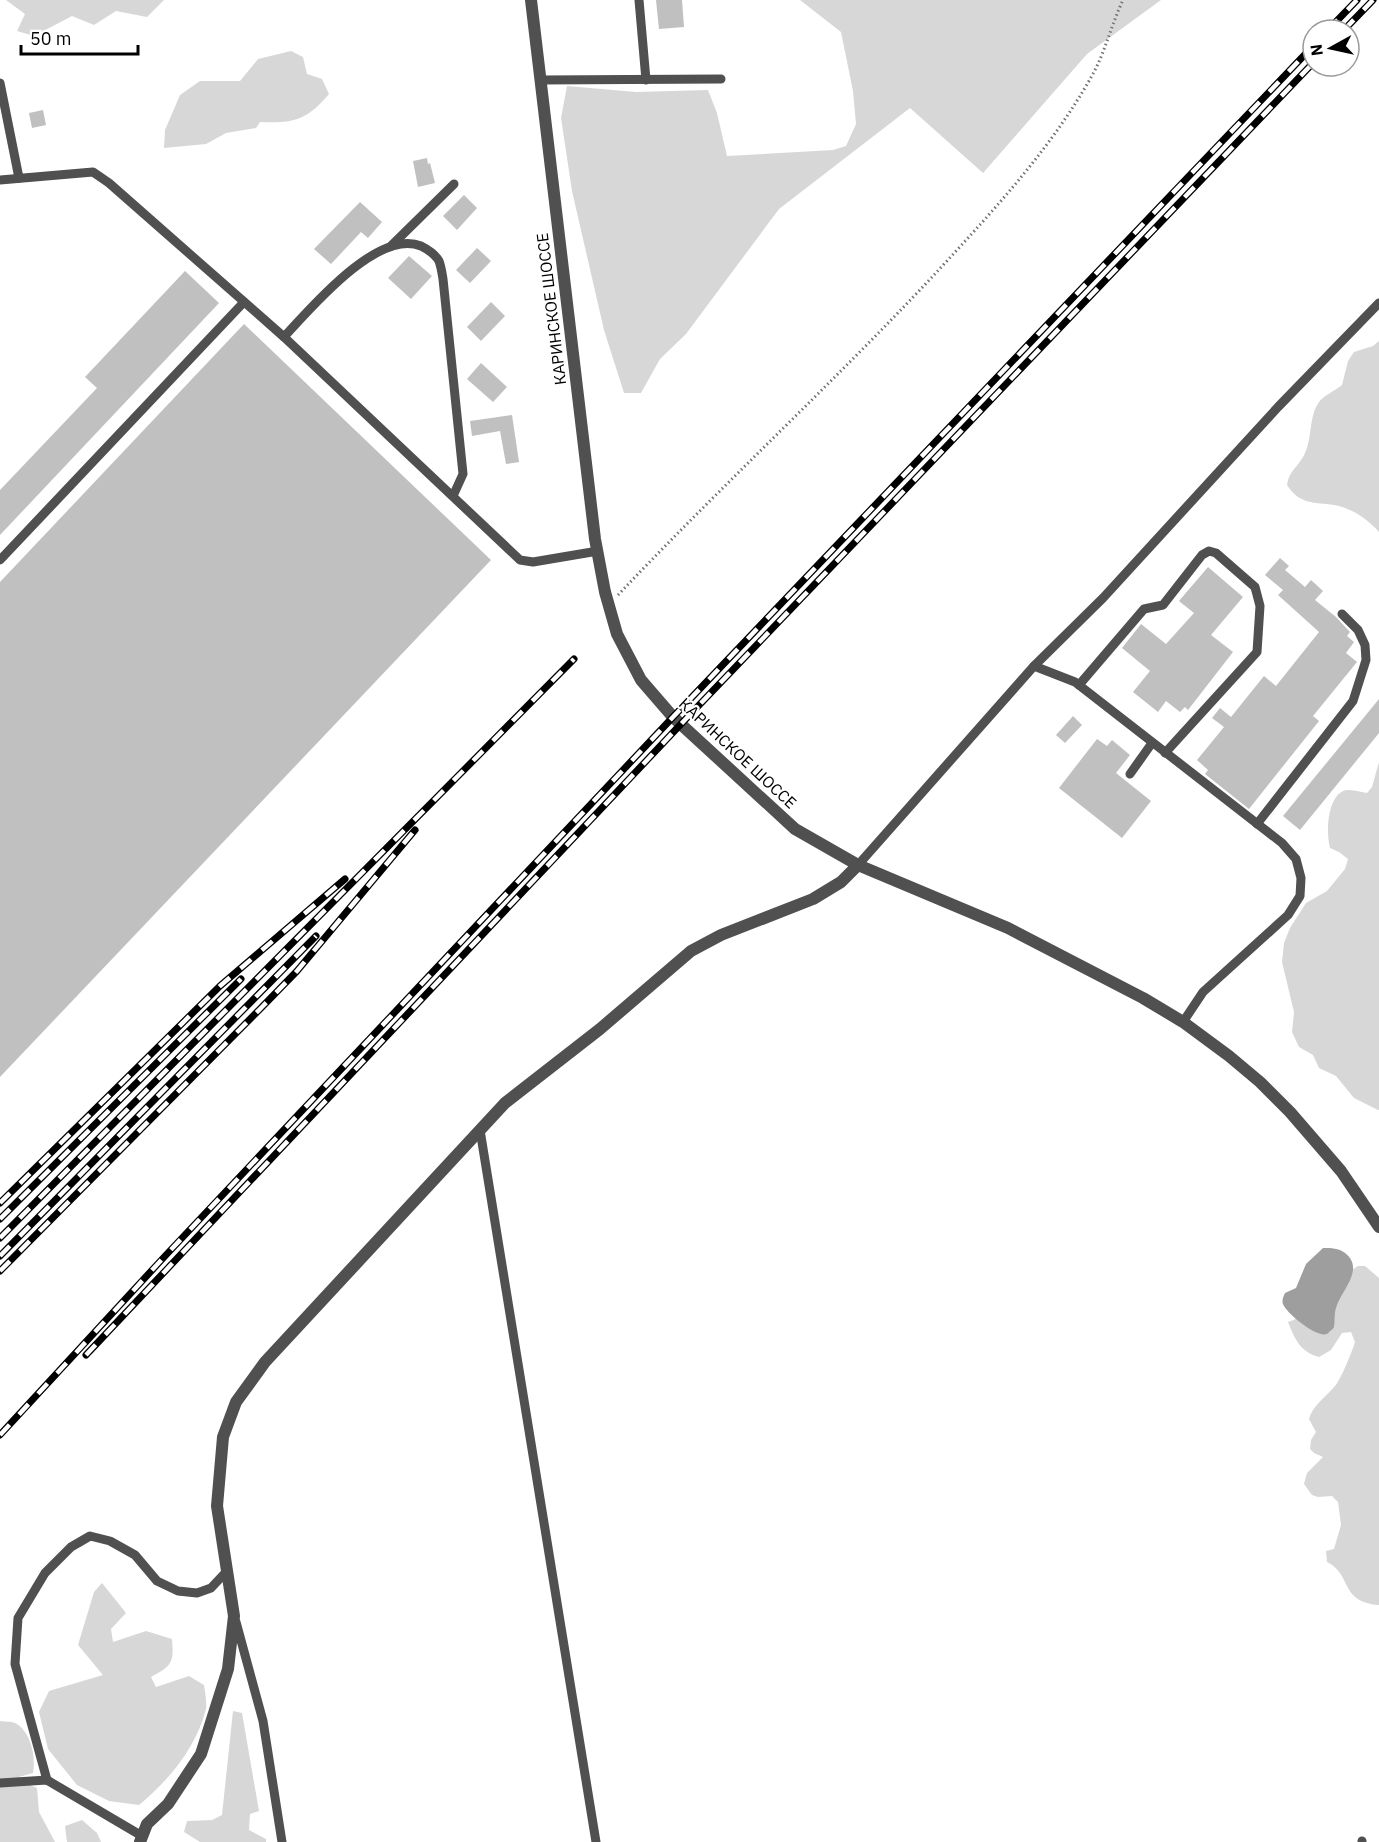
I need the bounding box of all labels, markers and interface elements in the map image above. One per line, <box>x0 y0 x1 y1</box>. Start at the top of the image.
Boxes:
scale bar <box>21 18 138 56</box>
north arrow <box>1301 18 1361 78</box>
text: 50 m <box>30 27 72 50</box>
text: N <box>1305 43 1327 57</box>
street label: КАРИНСКОЕ ШОССЕ <box>532 232 570 386</box>
street label: КАРИНСКОЕ ШОССЕ <box>675 693 801 813</box>

